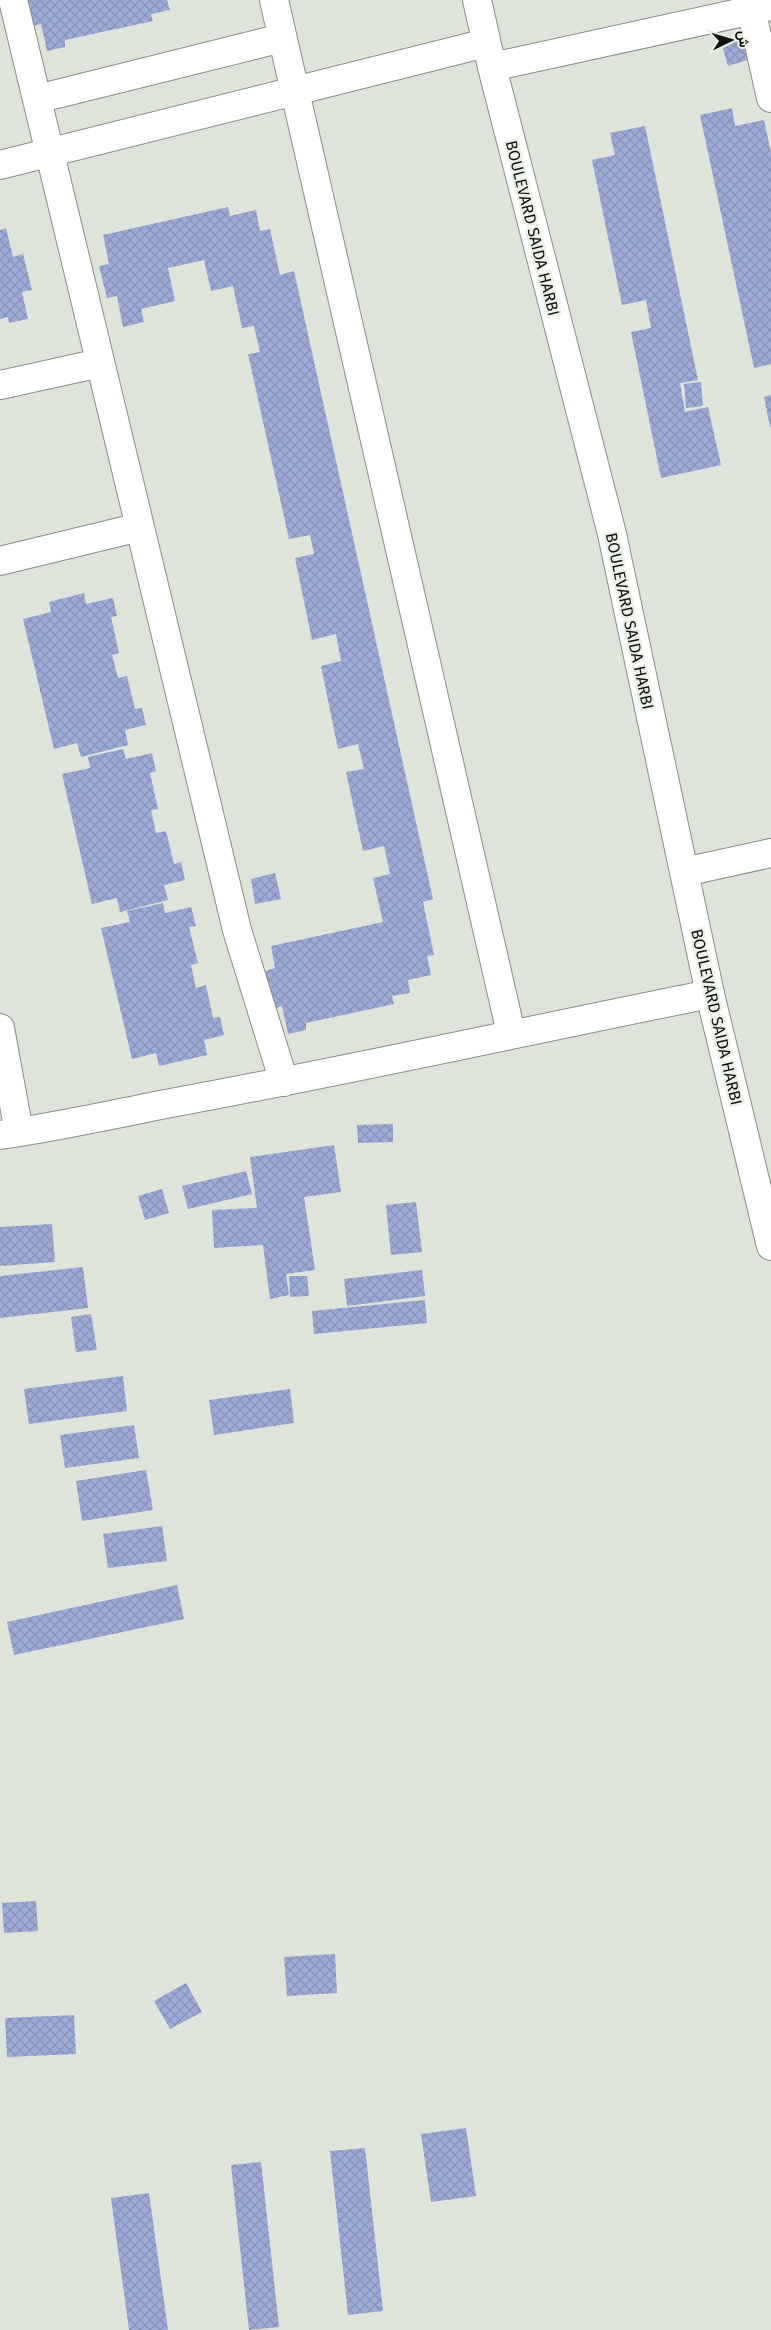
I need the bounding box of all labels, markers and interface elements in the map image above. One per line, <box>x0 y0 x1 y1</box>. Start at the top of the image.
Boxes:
north arrow <box>706 15 756 65</box>
text: ش <box>734 30 753 48</box>
street label: BOULEVARD SAIDA HARBI <box>501 138 564 318</box>
street label: BOULEVARD SAIDA HARBI <box>601 531 658 711</box>
street label: BOULEVARD SAIDA HARBI <box>687 927 746 1107</box>

